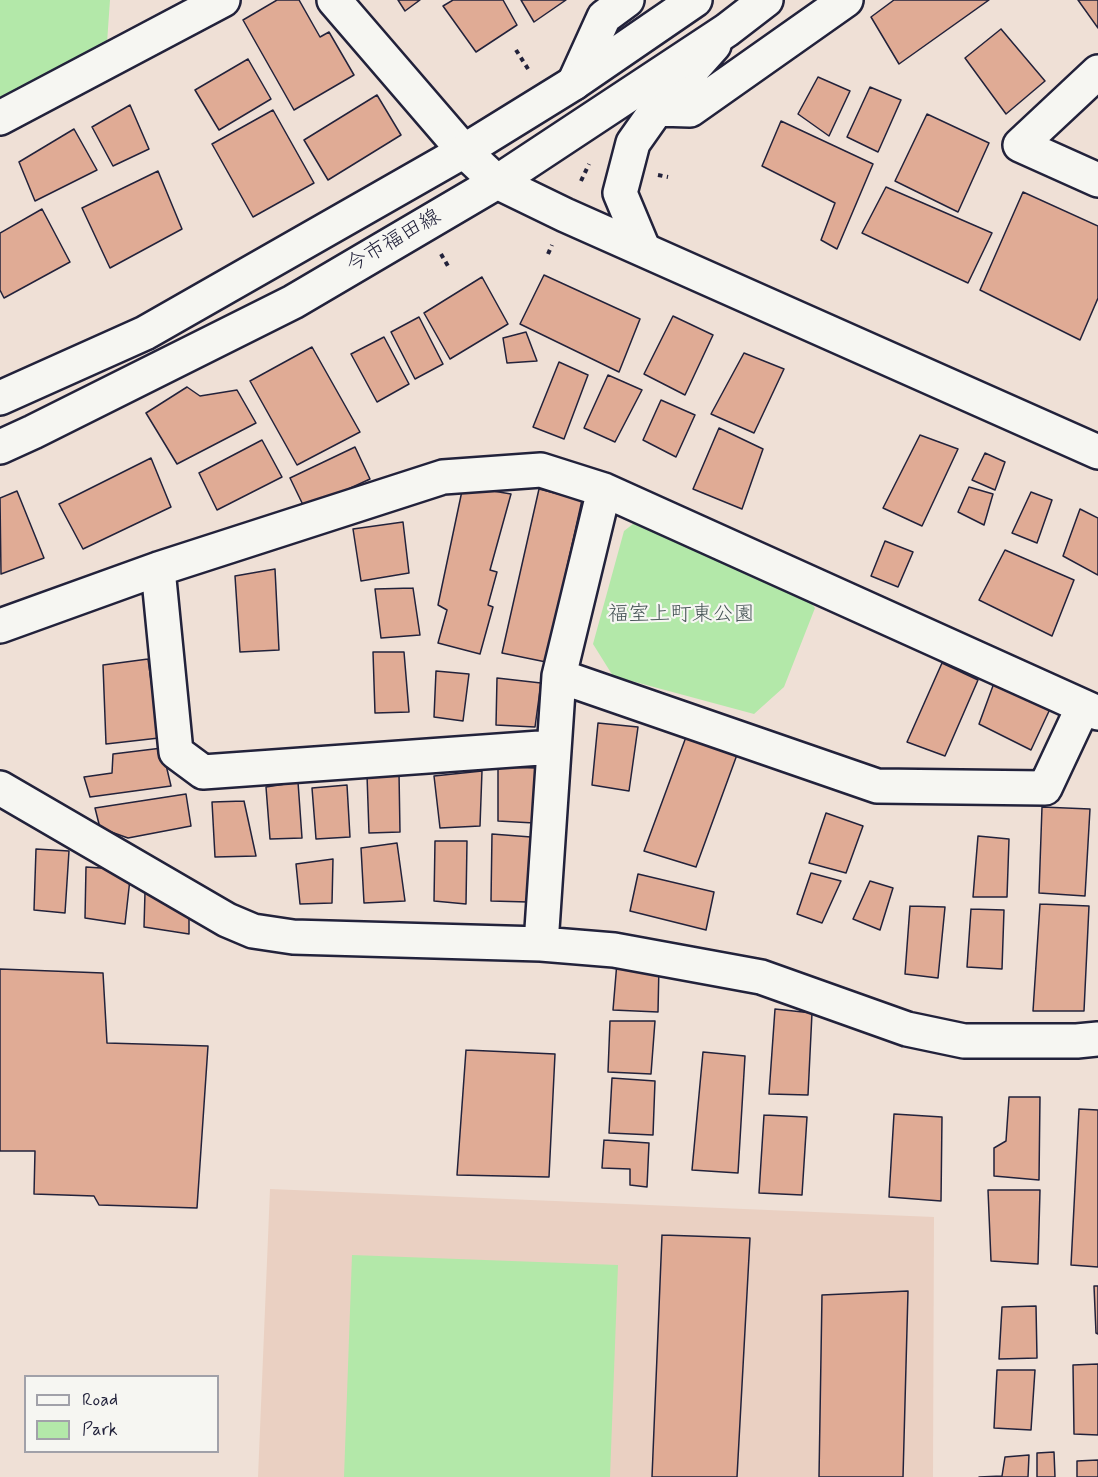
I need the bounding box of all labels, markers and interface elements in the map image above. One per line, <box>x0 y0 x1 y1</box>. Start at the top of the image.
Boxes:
street label: 今市福田線 <box>342 205 446 279</box>
park label: 福室上町東公園 <box>608 603 754 629</box>
legend <box>24 1375 219 1453</box>
text: Road <box>82 1388 118 1412</box>
text: Park <box>82 1418 118 1442</box>

